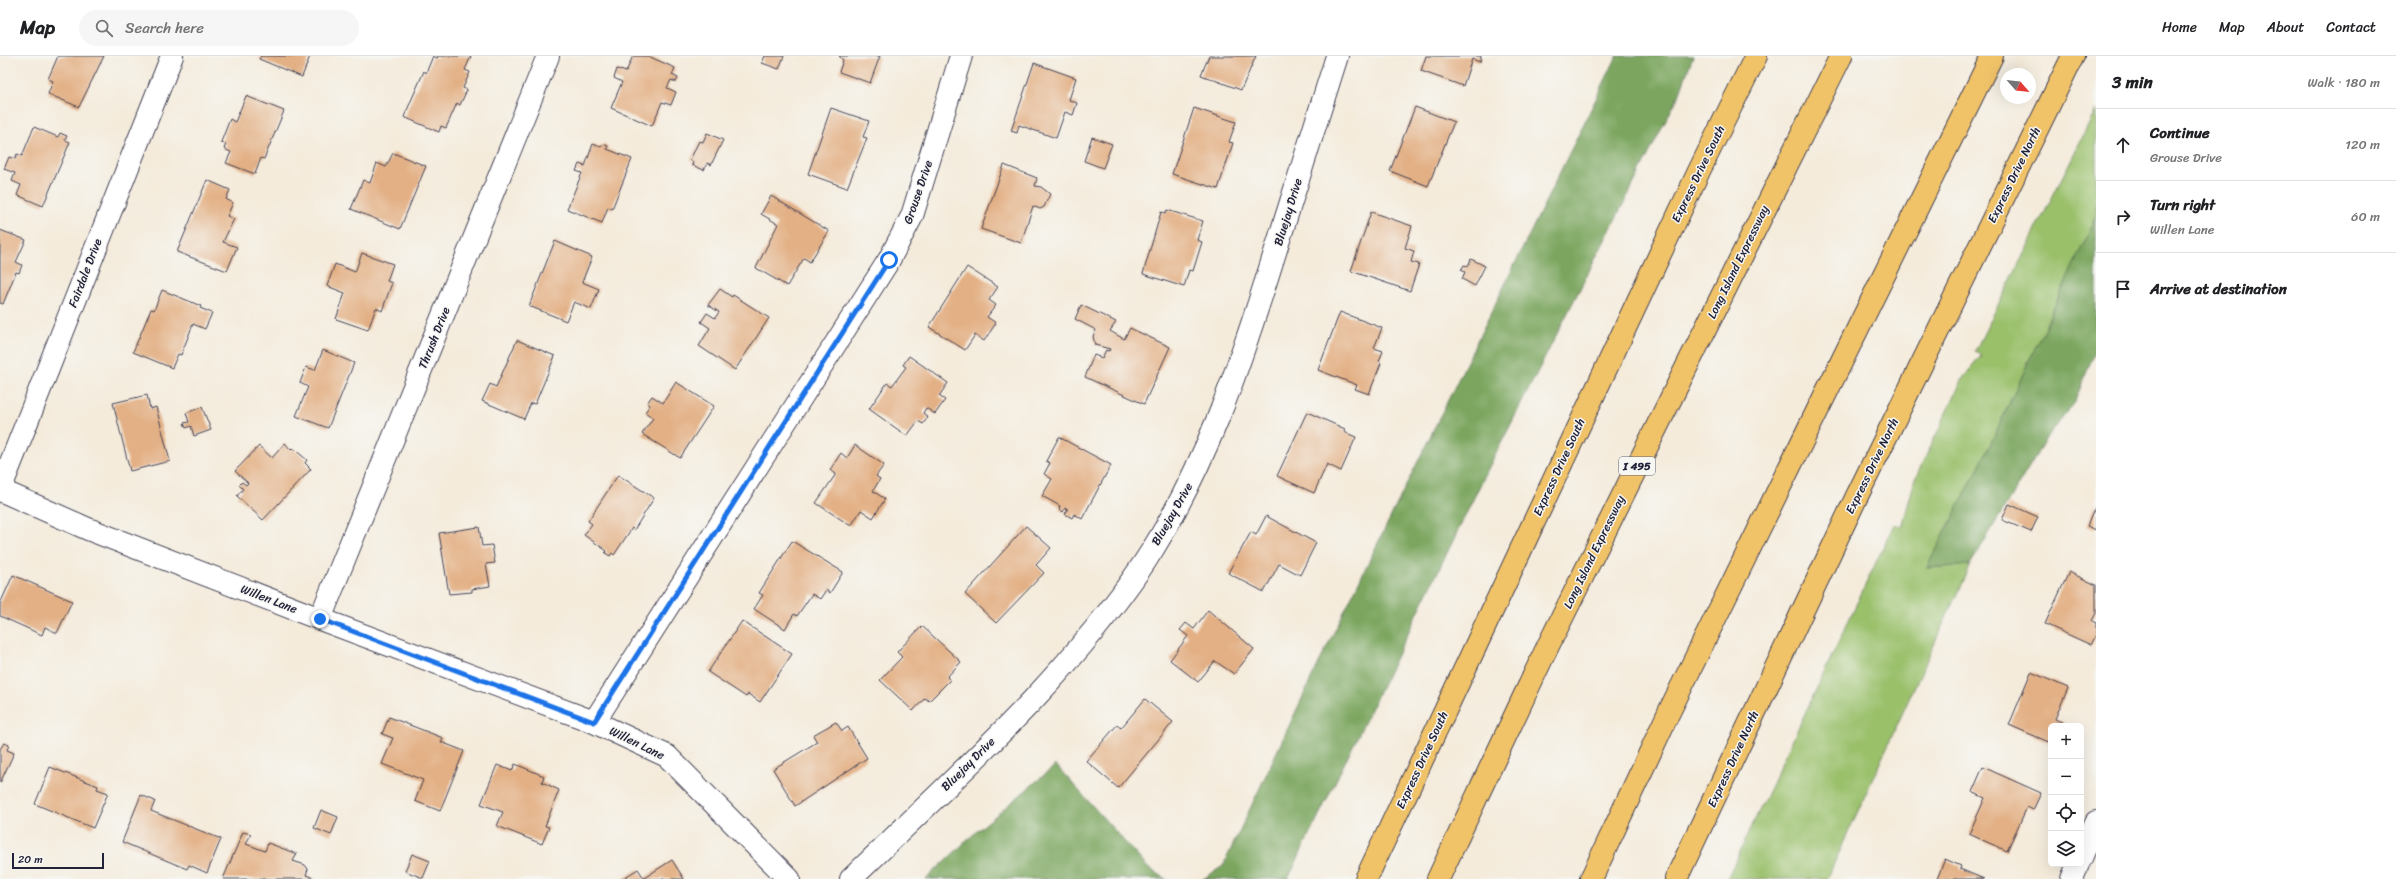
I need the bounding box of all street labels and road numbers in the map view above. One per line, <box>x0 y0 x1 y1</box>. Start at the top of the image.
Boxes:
street label: Express Drive South <box>1665 122 1731 226</box>
street label: Express Drive North <box>1981 123 2047 227</box>
street label: Grouse Drive <box>897 157 939 227</box>
street label: Bluejay Drive <box>1267 175 1309 249</box>
street label: Long Island Expressway <box>1701 201 1775 323</box>
street label: Fairdale Drive <box>62 235 108 311</box>
street label: Thrush Drive <box>412 303 457 372</box>
street label: Express Drive South <box>1527 414 1591 520</box>
street label: Express Drive North <box>1839 414 1905 518</box>
road number: I 495 <box>1619 457 1655 475</box>
street label: Bluejay Drive <box>1145 478 1199 550</box>
street label: Long Island Expressway <box>1557 491 1631 613</box>
street label: Willen Lane <box>237 578 301 620</box>
street label: Express Drive South <box>1390 707 1454 813</box>
street label: Express Drive North <box>1701 707 1765 811</box>
street label: Willen Lane <box>605 720 669 766</box>
street label: Bluejay Drive <box>935 731 1001 797</box>

